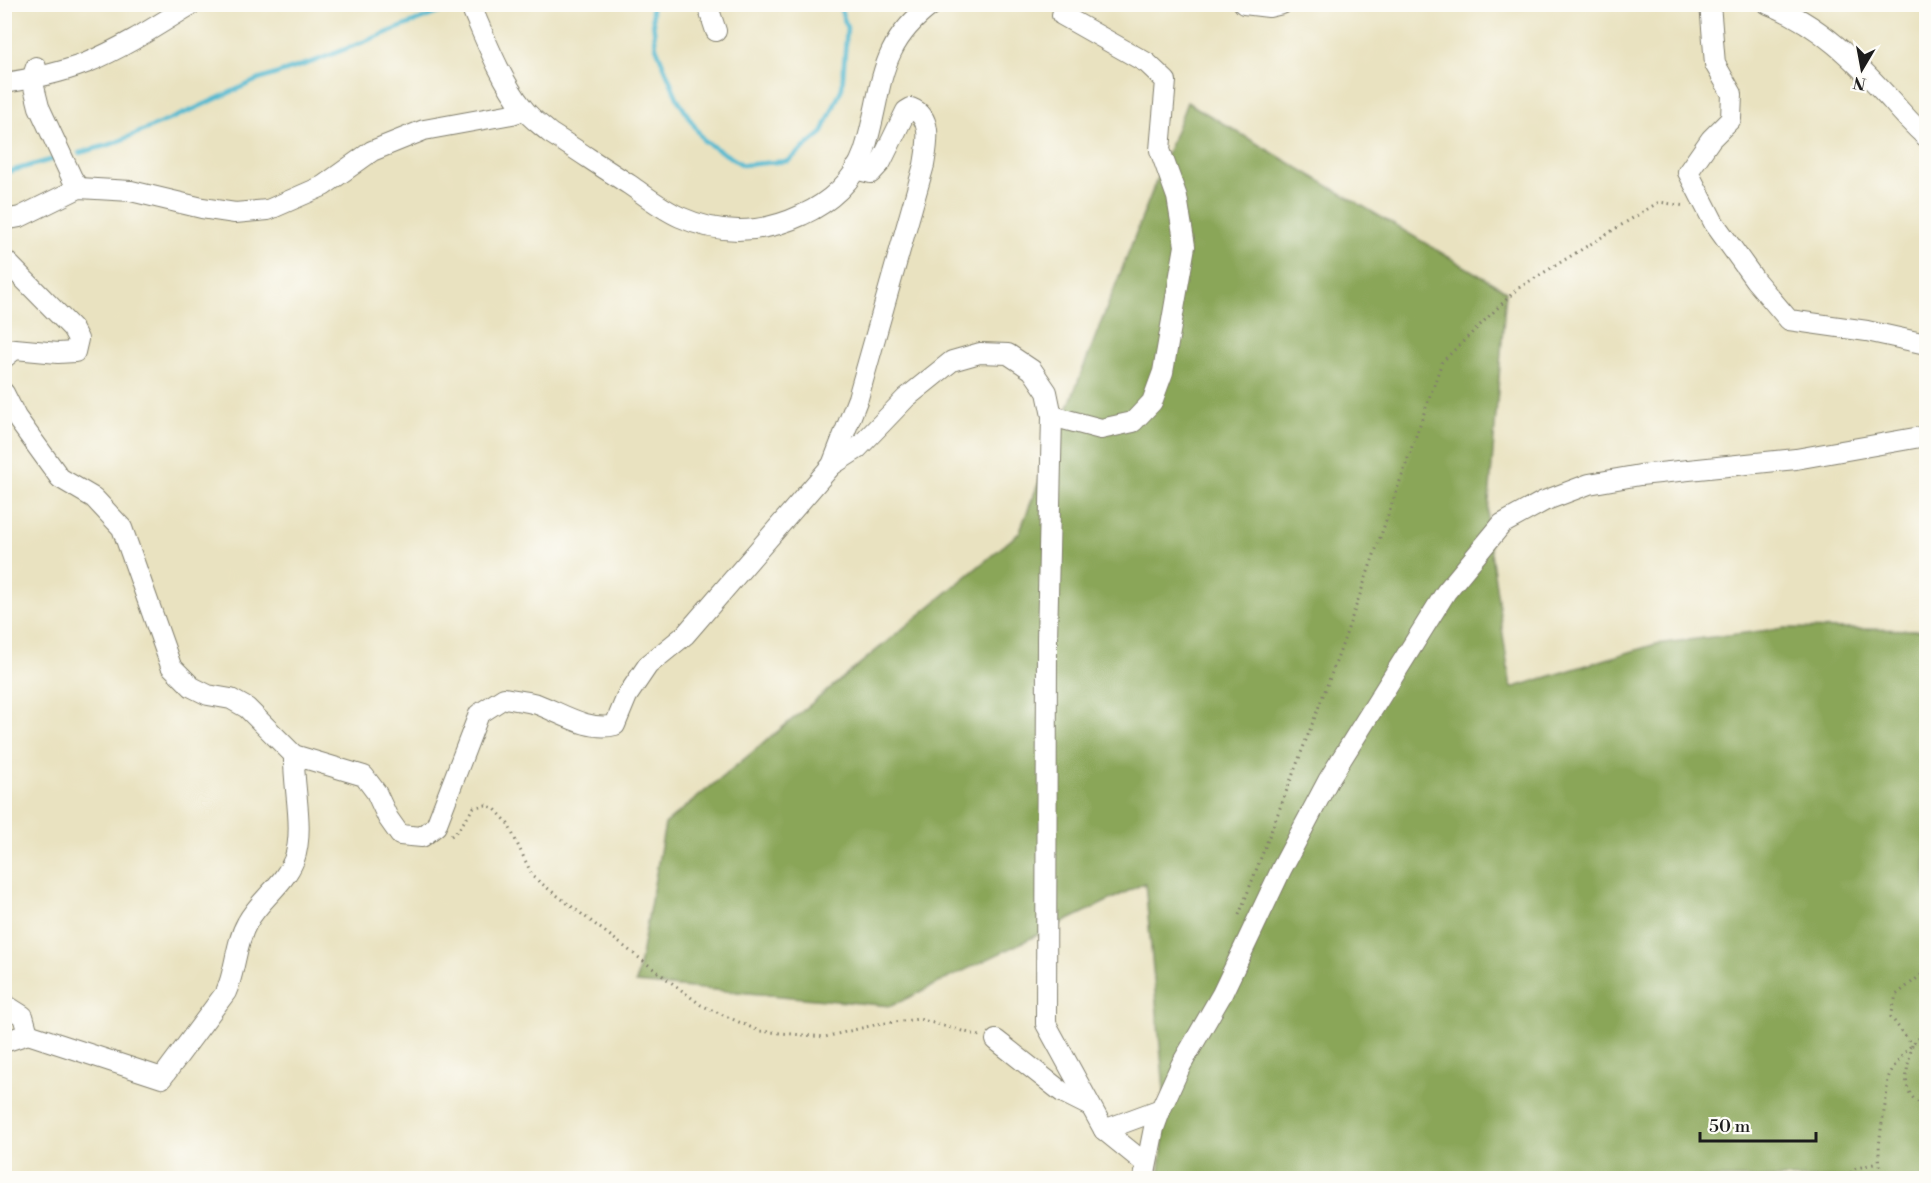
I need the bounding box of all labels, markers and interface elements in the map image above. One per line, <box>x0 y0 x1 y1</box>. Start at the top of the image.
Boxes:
north arrow <box>1832 39 1892 99</box>
text: N <box>1851 72 1868 94</box>
scale bar <box>1700 1105 1816 1143</box>
text: 50 m <box>1709 1115 1751 1138</box>

